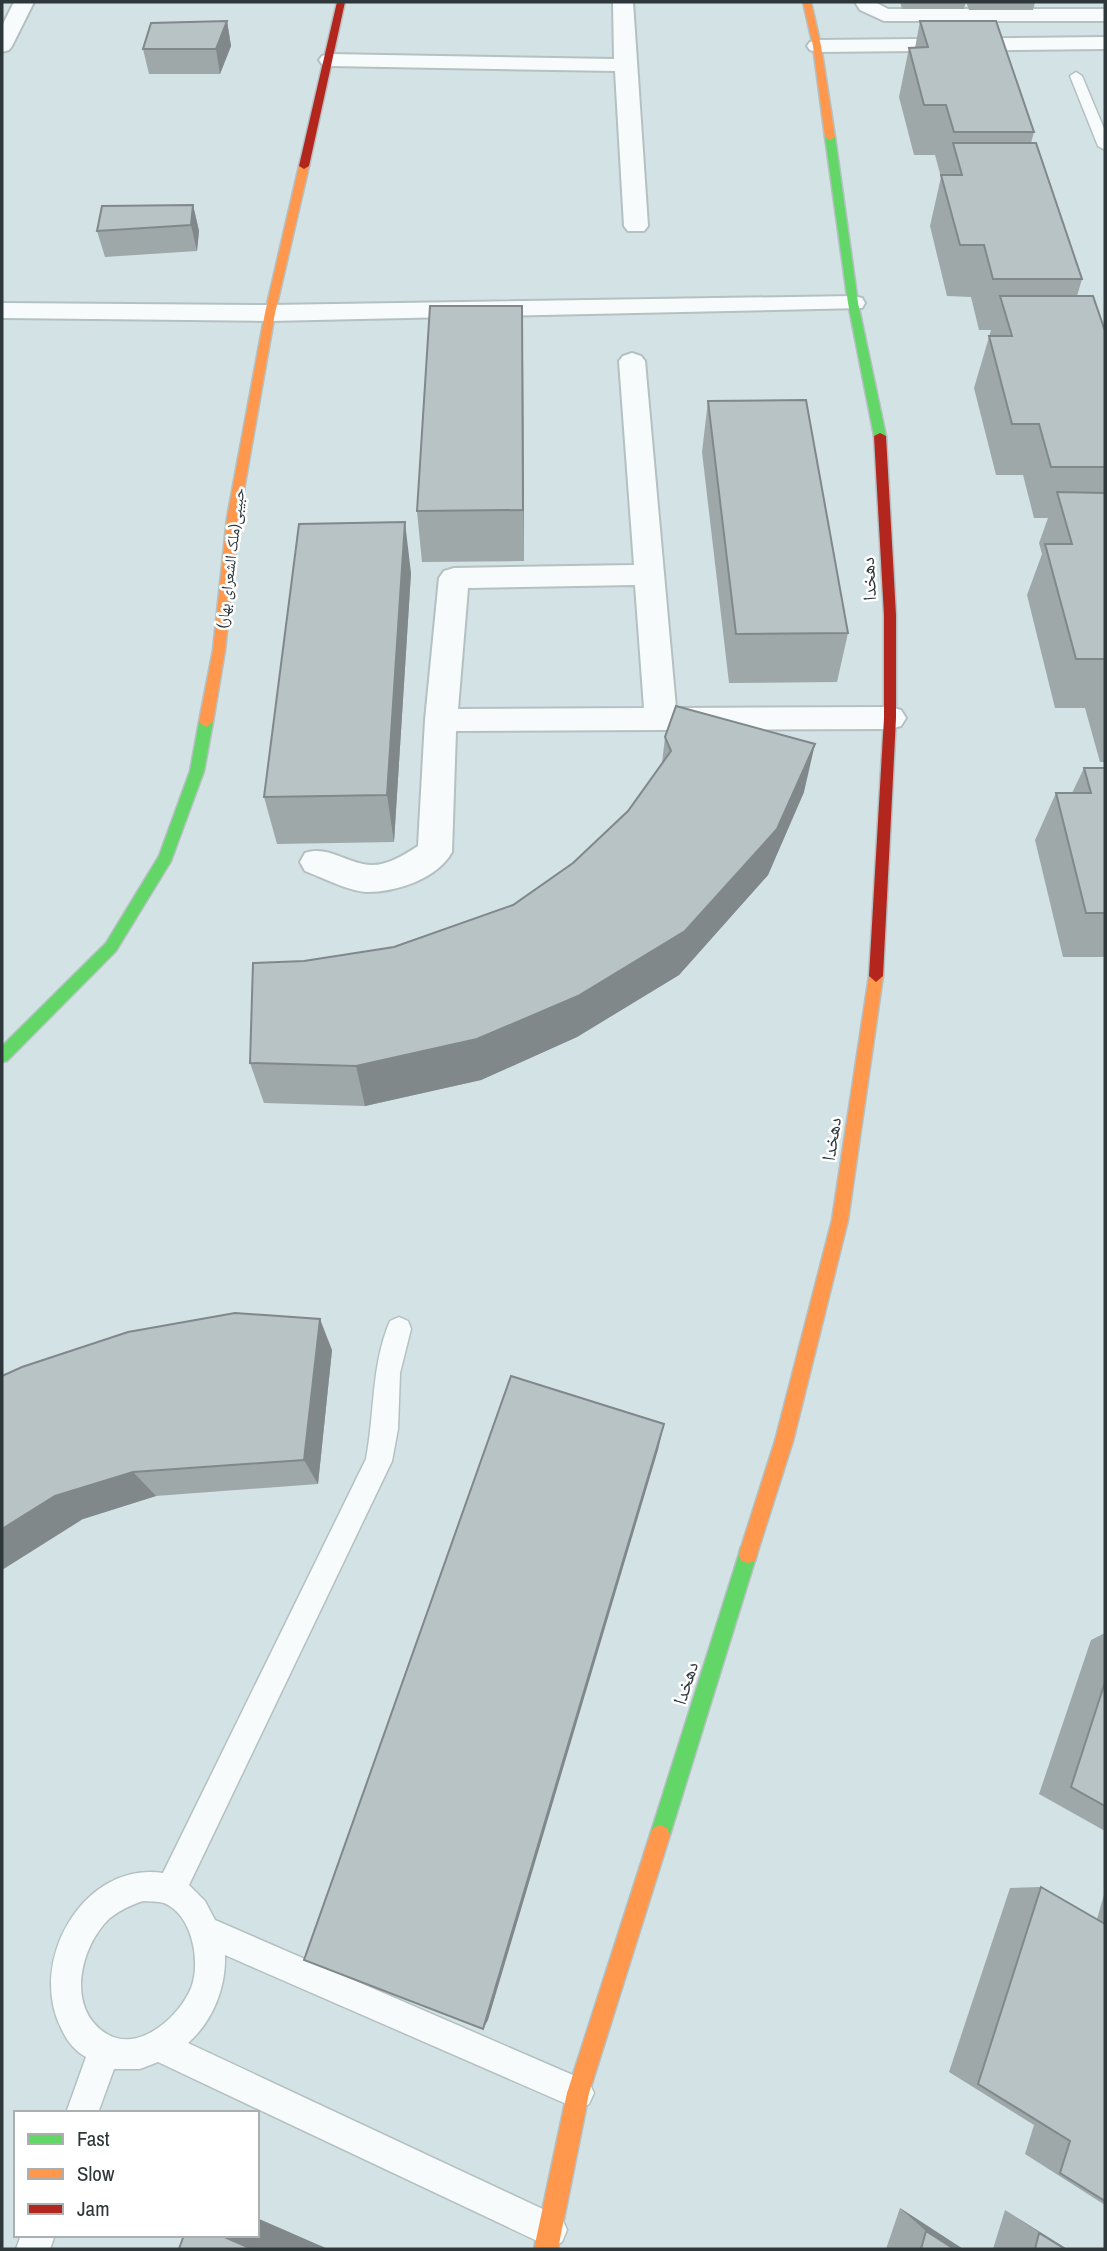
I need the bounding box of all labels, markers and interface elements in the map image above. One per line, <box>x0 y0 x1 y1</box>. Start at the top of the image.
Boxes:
street label: حبیبی(ملک الشعرای بهار) <box>210 487 250 629</box>
street label: دهخدا <box>854 556 882 602</box>
street label: دهخدا <box>815 1115 847 1163</box>
street label: دهخدا <box>666 1658 704 1708</box>
legend <box>14 2111 259 2237</box>
text: Fast <box>77 2124 110 2153</box>
text: Slow <box>77 2159 115 2188</box>
text: Jam <box>77 2194 110 2223</box>

